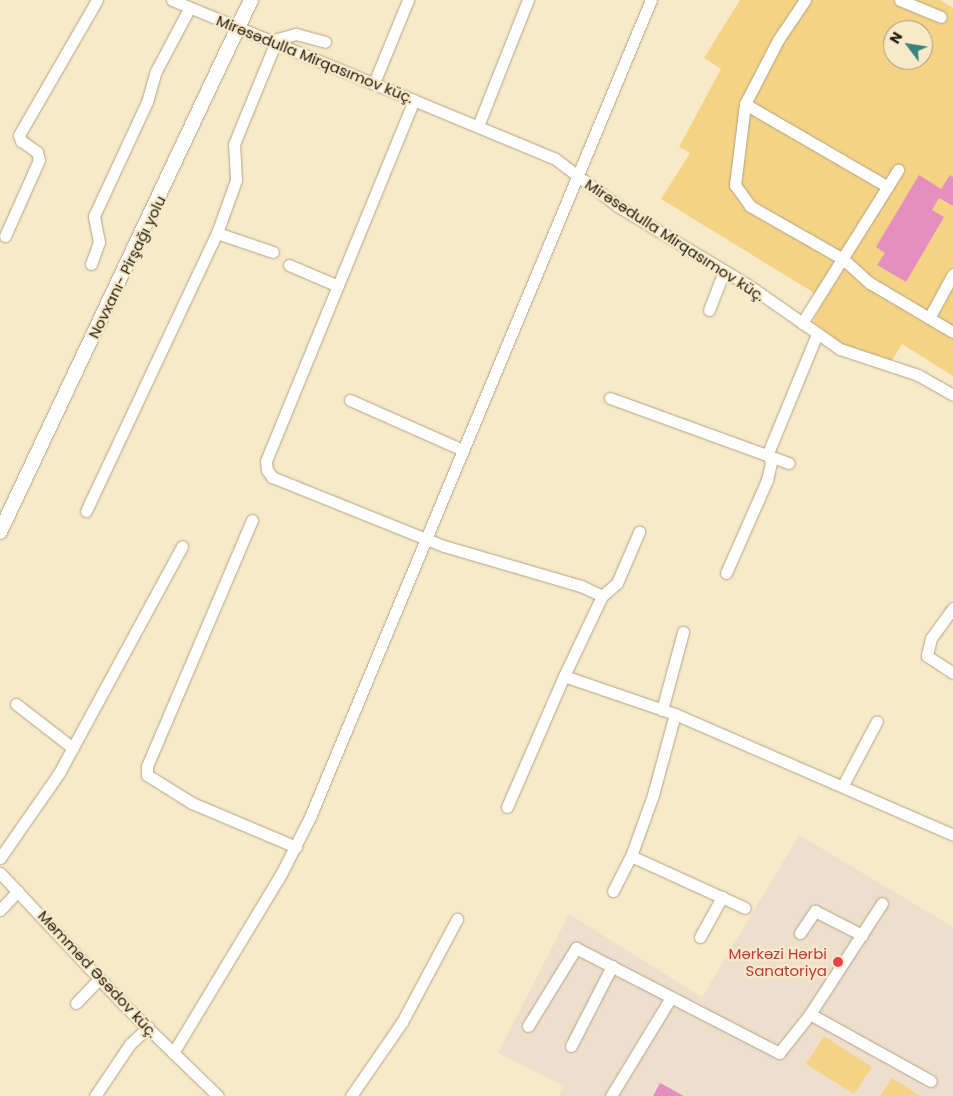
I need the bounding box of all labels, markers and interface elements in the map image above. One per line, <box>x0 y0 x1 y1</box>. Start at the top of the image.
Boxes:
street label: Mirəsədulla Mirqasımov küç. <box>214 11 416 107</box>
north arrow <box>883 20 933 70</box>
text: N <box>885 28 907 47</box>
street label: Mirəsədulla Mirqasımov küç. <box>582 175 768 305</box>
street label: Novxanı- Pirşağı yolu <box>85 193 169 341</box>
street label: Məmməd Əsədov küç. <box>34 907 162 1041</box>
place label: Mərkəzi Hərbi Sanatoriya <box>729 944 827 979</box>
marker: Mərkəzi Hərbi Sanatoriya <box>831 955 845 969</box>

